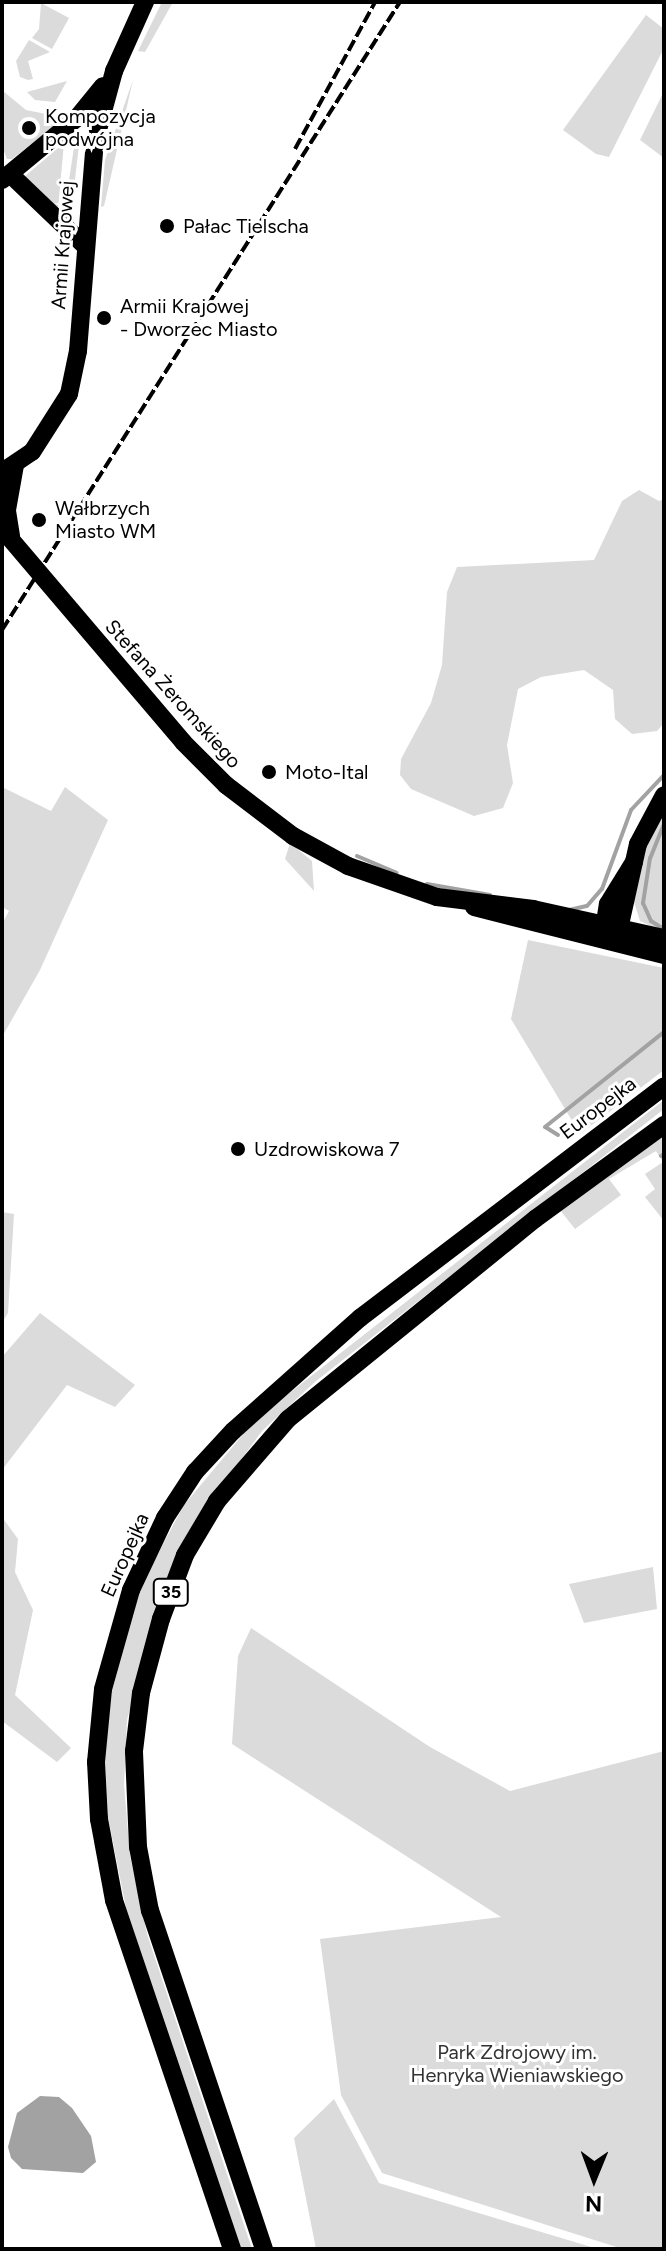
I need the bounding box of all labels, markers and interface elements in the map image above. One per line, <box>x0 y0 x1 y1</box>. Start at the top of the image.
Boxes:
place label: Kompozycja podwójna <box>45 104 156 151</box>
marker: Kompozycja podwójna <box>20 119 38 137</box>
street label: Armii Krajowej <box>47 180 79 310</box>
place label: Pałac Tielscha <box>183 214 309 238</box>
marker: Pałac Tielscha <box>158 217 176 235</box>
place label: Armii Krajowej - Dworzec Miasto <box>120 294 278 341</box>
marker: Armii Krajowej - Dworzec Miasto <box>95 309 113 327</box>
place label: Wałbrzych Miasto WM <box>55 496 156 543</box>
marker: Wałbrzych Miasto WM <box>30 511 48 529</box>
street label: Stefana Żeromskiego <box>100 615 246 773</box>
place label: Moto-Ital <box>285 760 368 784</box>
marker: Moto-Ital <box>260 763 278 781</box>
street label: Europejka <box>555 1072 641 1144</box>
place label: Uzdrowiskowa 7 <box>254 1137 400 1161</box>
marker: Uzdrowiskowa 7 <box>229 1140 247 1158</box>
street label: Europejka <box>96 1509 154 1601</box>
road number: 35 <box>151 1578 191 1606</box>
park label: Park Zdrojowy im. Henryka Wieniawskiego <box>410 2040 624 2087</box>
north arrow <box>554 2139 634 2219</box>
text: N <box>585 2190 602 2217</box>

